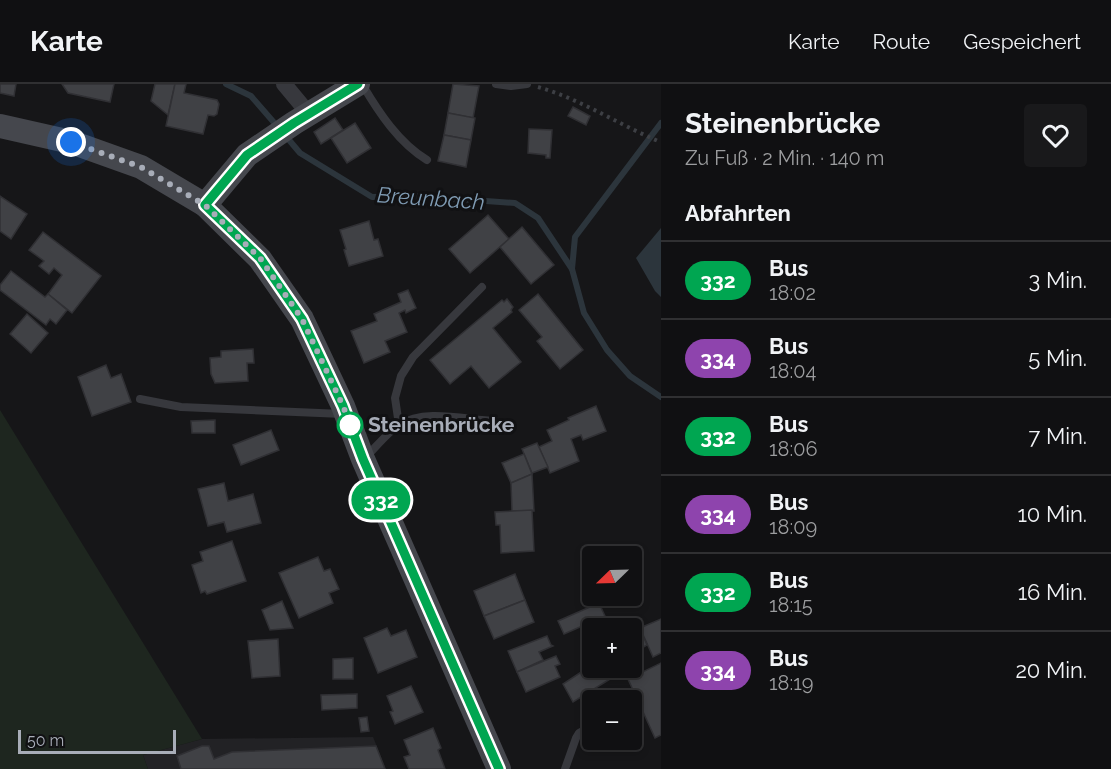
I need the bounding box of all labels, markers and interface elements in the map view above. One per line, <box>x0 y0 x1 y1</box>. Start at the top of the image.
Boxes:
text: Karte <box>30 25 103 58</box>
text: Karte <box>788 29 840 54</box>
text: Route <box>873 29 930 54</box>
text: Gespeichert <box>963 29 1081 54</box>
button: heart <box>1024 104 1087 167</box>
text: Steinenbrücke <box>685 107 880 140</box>
your location <box>56 127 86 157</box>
text: Zu Fuß · 2 Min. · 140 m <box>685 146 884 170</box>
water label: Breunbach <box>376 181 486 215</box>
text: Abfahrten <box>685 200 791 226</box>
text: Bus <box>769 255 808 281</box>
text: 3 Min. <box>1029 267 1087 293</box>
text: 332 <box>700 268 736 293</box>
text: 18:02 <box>769 281 816 305</box>
text: Bus <box>769 333 808 359</box>
text: 5 Min. <box>1028 345 1087 371</box>
text: 334 <box>700 346 736 371</box>
text: 18:04 <box>769 359 816 383</box>
text: Bus <box>769 411 808 437</box>
marker: Steinenbrücke <box>337 412 363 438</box>
place label: Steinenbrücke <box>368 412 515 437</box>
text: 7 Min. <box>1029 423 1087 449</box>
text: 332 <box>700 424 736 449</box>
text: 18:06 <box>769 437 817 461</box>
line badge: 332 <box>346 480 416 520</box>
text: 332 <box>363 488 399 513</box>
text: Bus <box>769 489 808 515</box>
text: 10 Min. <box>1017 501 1087 527</box>
text: 334 <box>700 502 736 527</box>
text: 18:09 <box>769 515 817 539</box>
north arrow <box>582 546 642 606</box>
map controls <box>582 546 642 750</box>
text: Bus <box>769 567 808 593</box>
text: 16 Min. <box>1018 579 1087 605</box>
text: 332 <box>700 580 736 605</box>
text: 18:15 <box>769 593 813 617</box>
button: + <box>582 618 642 678</box>
text: Bus <box>769 645 808 671</box>
text: 20 Min. <box>1015 657 1087 683</box>
text: 334 <box>700 658 736 683</box>
text: 18:19 <box>769 671 813 695</box>
button: − <box>582 690 642 750</box>
scale bar <box>18 727 176 754</box>
text: 50 m <box>27 731 64 750</box>

